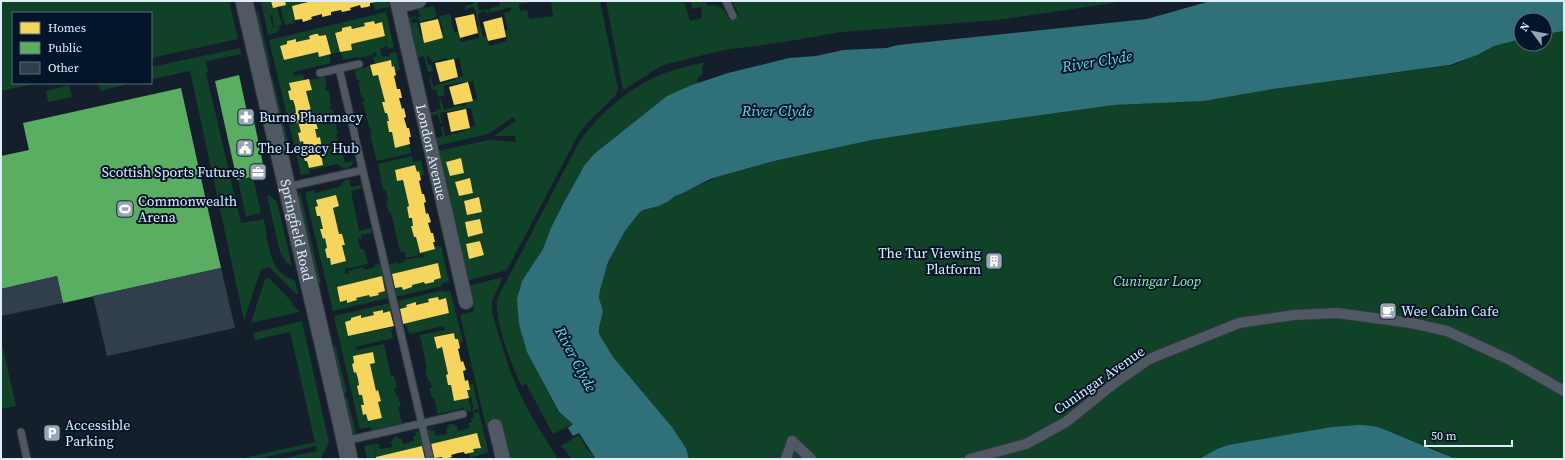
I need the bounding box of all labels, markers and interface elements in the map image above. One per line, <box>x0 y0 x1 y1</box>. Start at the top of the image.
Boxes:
legend <box>12 12 152 84</box>
north arrow <box>1513 12 1553 52</box>
text: Homes <box>48 20 86 36</box>
text: N <box>1516 20 1533 34</box>
text: Public <box>48 40 82 56</box>
water label: River Clyde <box>1059 45 1134 77</box>
text: Other <box>48 60 79 76</box>
water label: River Clyde <box>741 100 812 121</box>
street label: London Avenue <box>411 102 452 202</box>
pharmacy icon: Burns Pharmacy <box>236 107 256 127</box>
place label: Burns Pharmacy <box>259 107 364 127</box>
public building icon: The Legacy Hub <box>235 138 255 158</box>
place label: The Legacy Hub <box>258 138 359 158</box>
place label: Scottish Sports Futures <box>102 162 245 182</box>
office icon: Scottish Sports Futures <box>248 162 268 182</box>
street label: Springfield Road <box>275 177 318 283</box>
place label: Commonwealth Arena <box>138 191 237 227</box>
sports icon: Commonwealth Arena <box>115 199 135 219</box>
place label: The Tur Viewing Platform <box>878 243 981 279</box>
building icon: The Tur Viewing Platform <box>984 251 1004 271</box>
park label: Cuningar Loop <box>1113 271 1201 291</box>
cafe icon: Wee Cabin Cafe <box>1378 301 1398 321</box>
place label: Wee Cabin Cafe <box>1401 301 1499 321</box>
water label: River Clyde <box>550 322 602 395</box>
street label: Cuningar Avenue <box>1049 341 1149 419</box>
place label: Accessible Parking <box>65 415 130 451</box>
scale bar <box>1425 422 1512 448</box>
parking icon: Accessible Parking <box>42 423 62 443</box>
text: 50 m <box>1431 428 1457 444</box>

